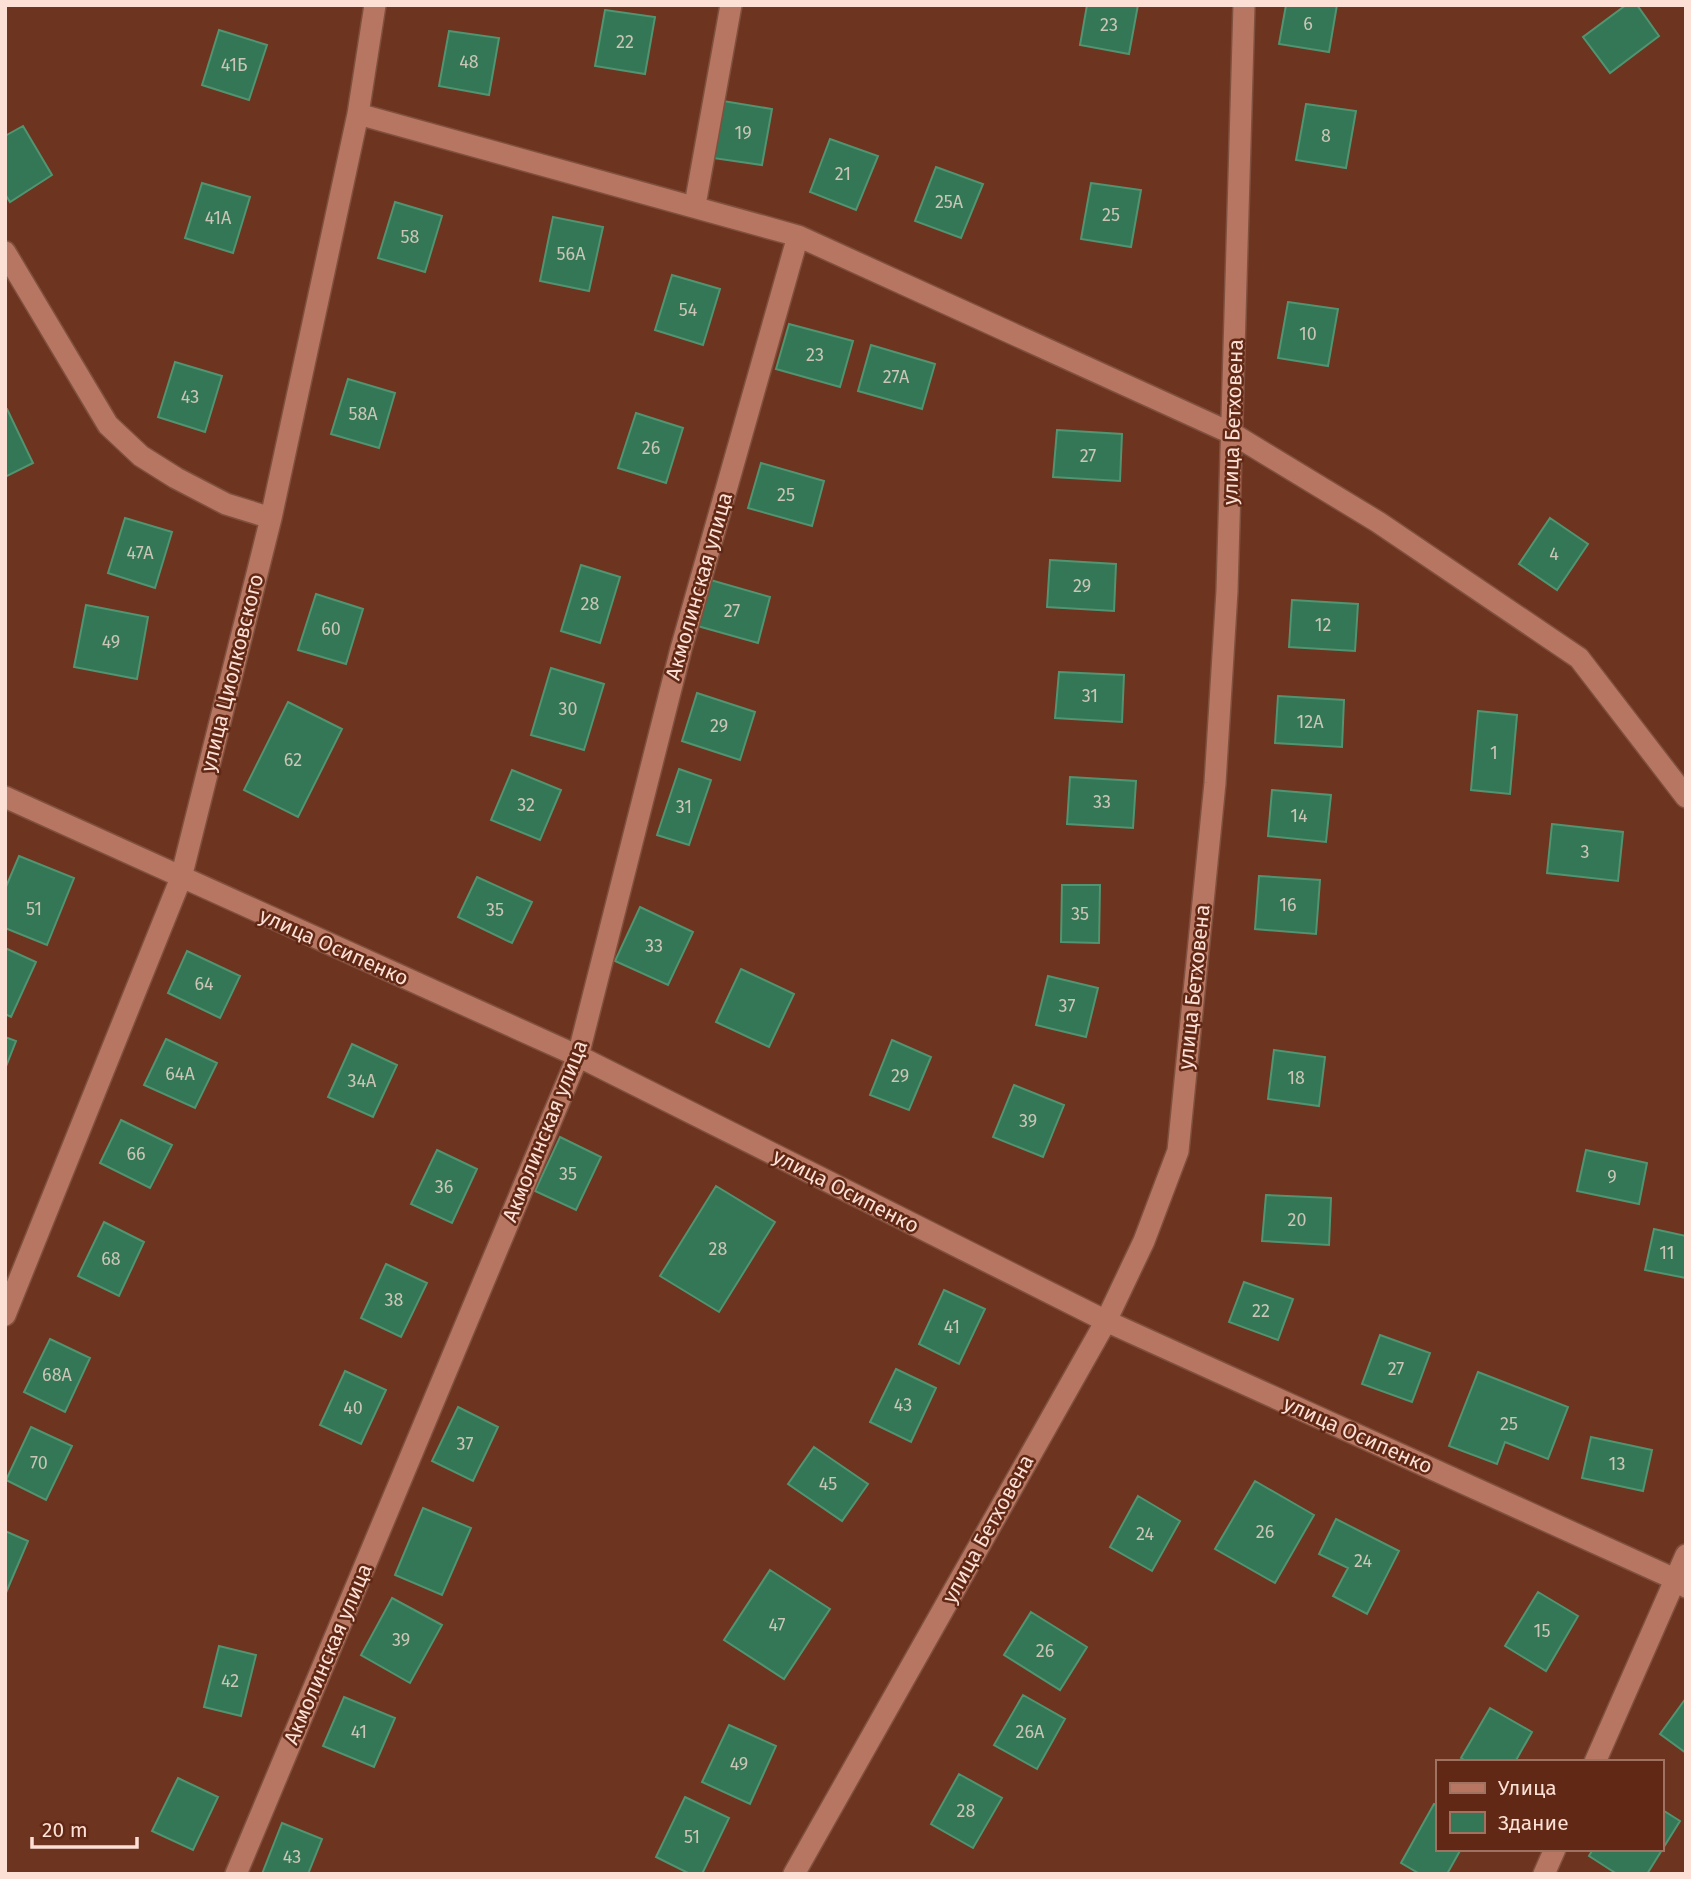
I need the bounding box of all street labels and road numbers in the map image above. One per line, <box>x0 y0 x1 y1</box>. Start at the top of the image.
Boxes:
street label: улица Бетховена <box>1217 339 1249 505</box>
street label: Акмолинская улица <box>660 489 738 683</box>
street label: улица Циолковского <box>195 571 269 775</box>
street label: улица Осипенко <box>255 902 413 992</box>
street label: улица Бетховена <box>1172 903 1216 1071</box>
street label: Акмолинская улица <box>497 1036 593 1226</box>
street label: улица Осипенко <box>769 1143 923 1239</box>
street label: улица Осипенко <box>1279 1390 1437 1480</box>
street label: улица Бетховена <box>936 1450 1040 1608</box>
street label: Акмолинская улица <box>278 1560 378 1748</box>

